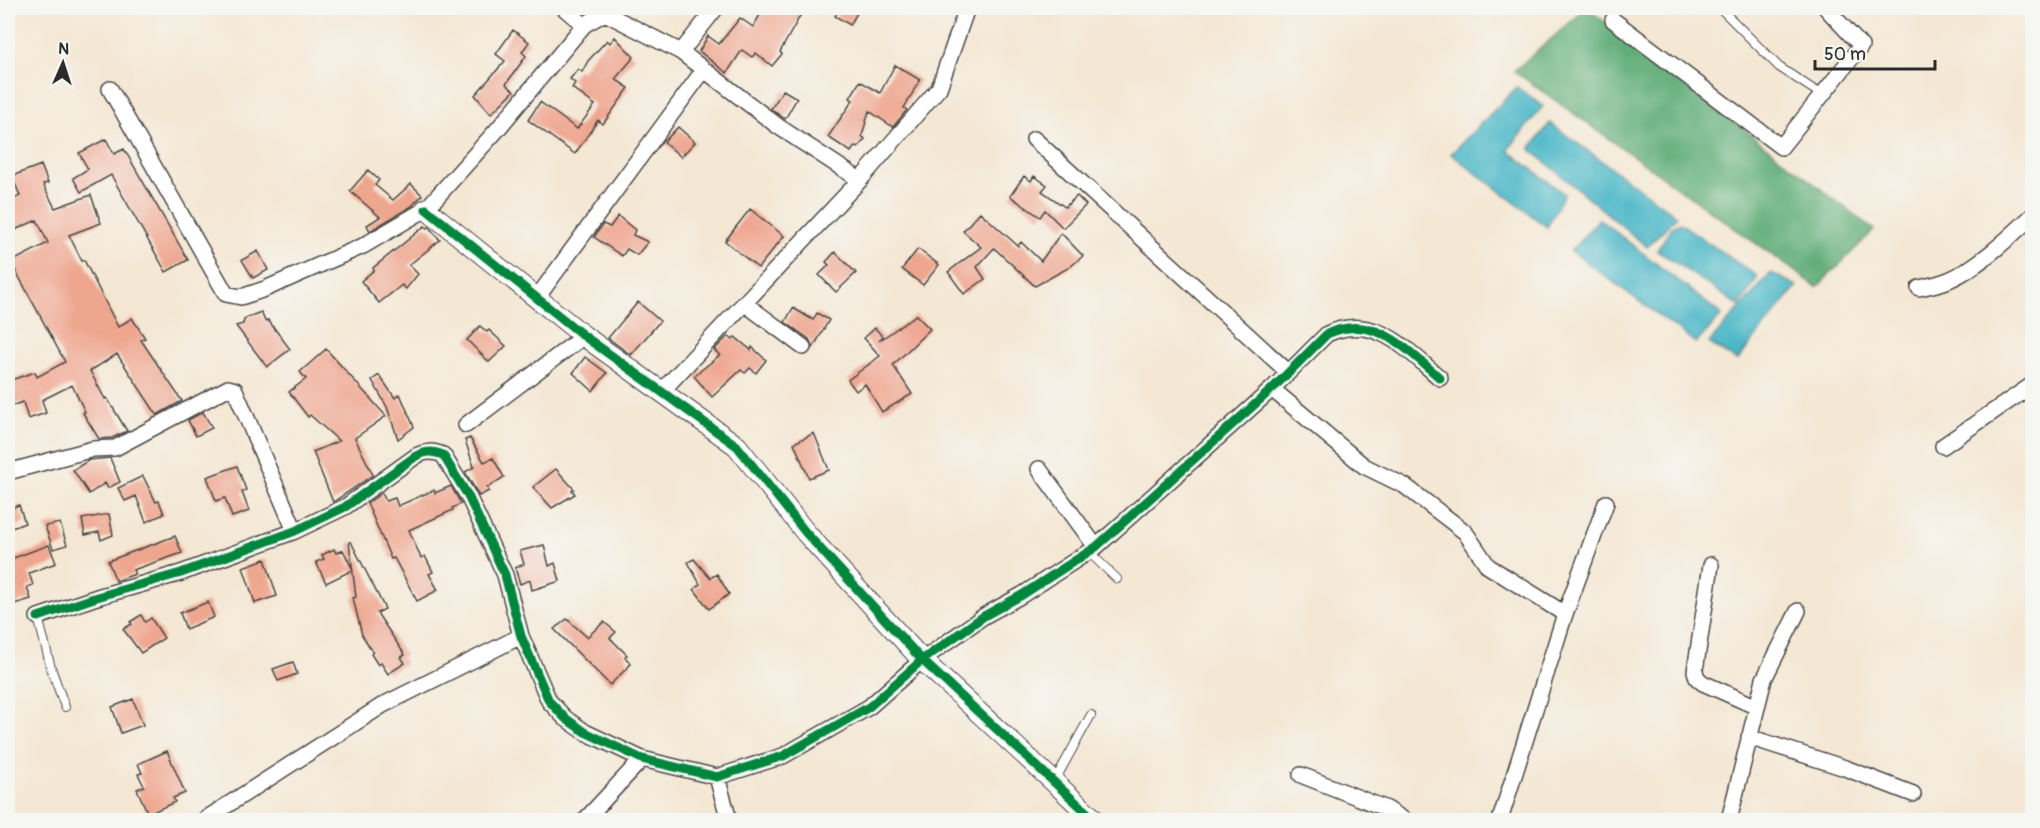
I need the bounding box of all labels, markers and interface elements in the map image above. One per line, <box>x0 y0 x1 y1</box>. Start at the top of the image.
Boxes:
north arrow <box>33 33 93 93</box>
scale bar <box>1815 33 1935 71</box>
text: N <box>58 39 70 59</box>
text: 50 m <box>1824 43 1866 66</box>

